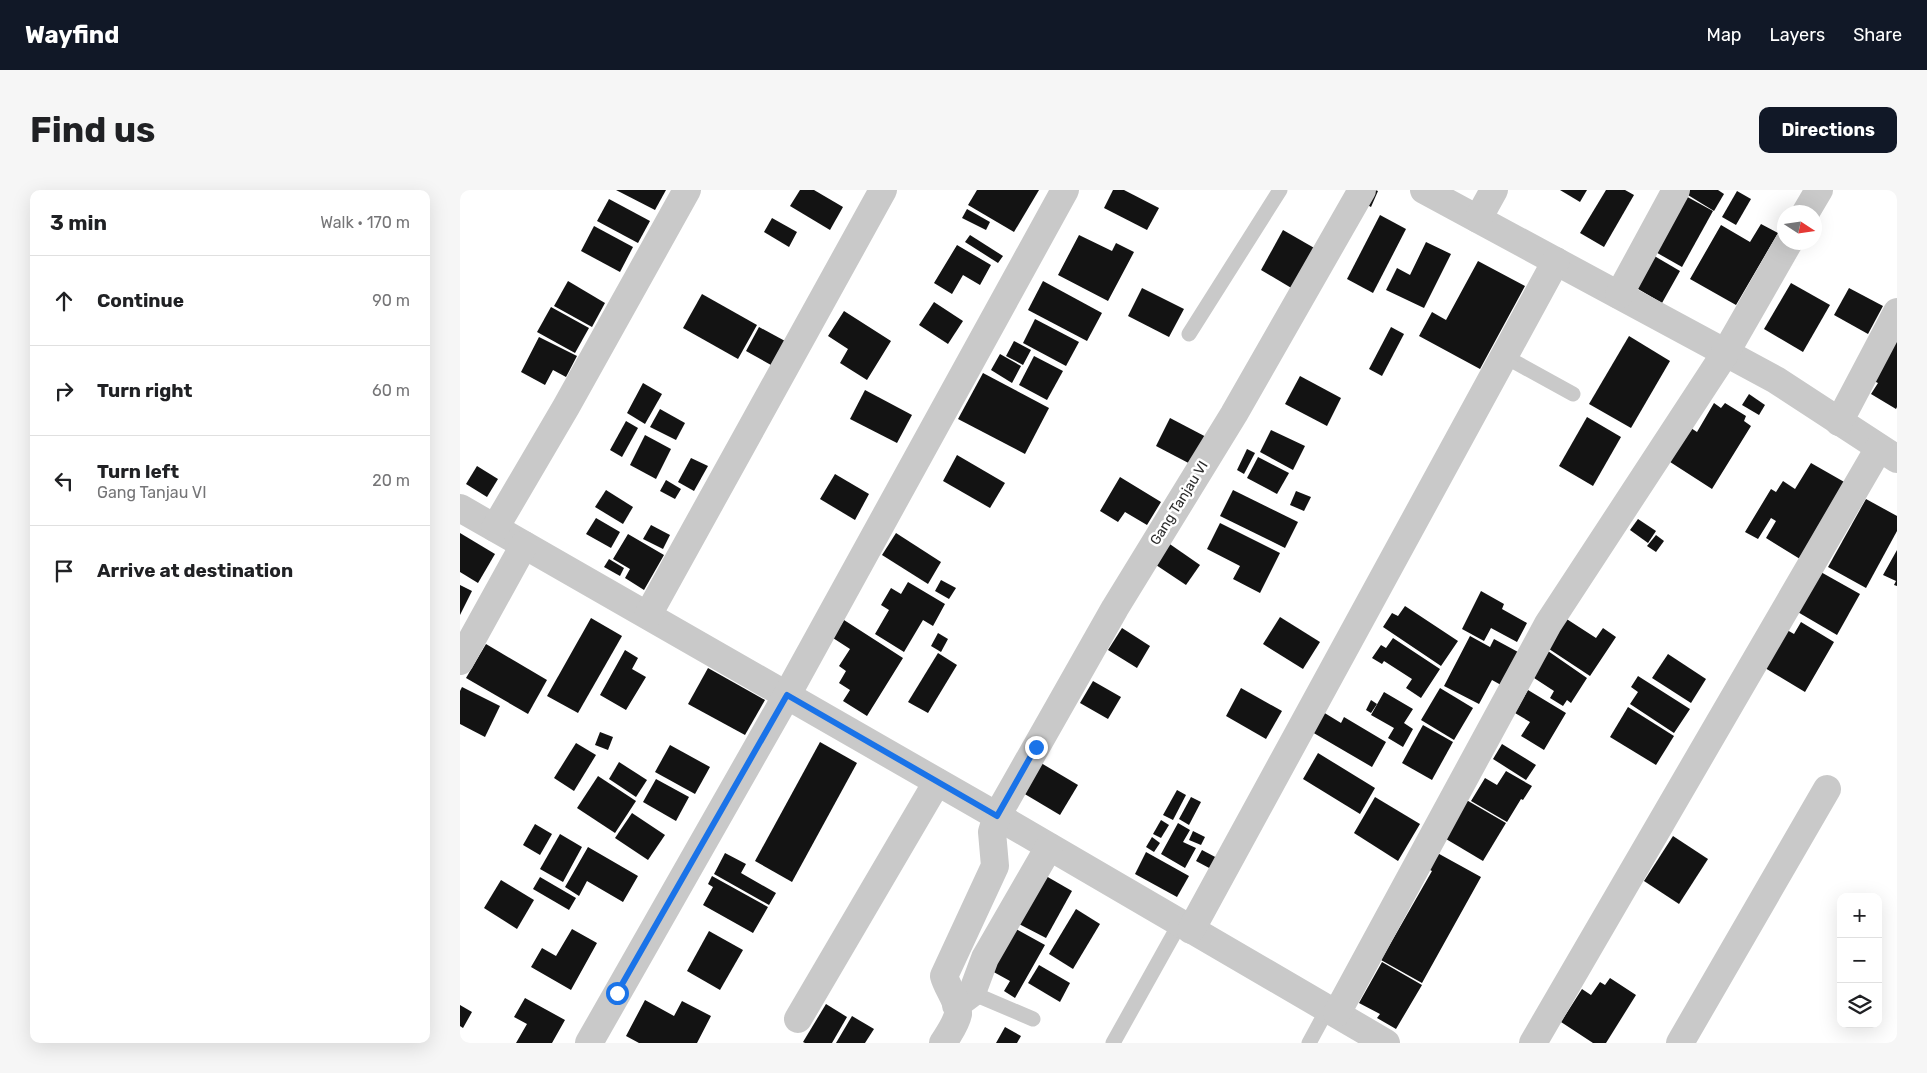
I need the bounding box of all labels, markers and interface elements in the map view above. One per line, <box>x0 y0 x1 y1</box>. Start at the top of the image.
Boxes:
text: Wayfind <box>25 21 119 49</box>
text: Map <box>1707 24 1742 46</box>
text: Layers <box>1770 24 1825 46</box>
text: Share <box>1853 24 1902 46</box>
button: Directions <box>1759 107 1897 153</box>
text: Find us <box>30 109 155 151</box>
north arrow <box>1777 205 1822 250</box>
text: 3 min <box>50 210 107 235</box>
text: Walk · 170 m <box>320 213 410 232</box>
icon: ahead <box>50 287 78 315</box>
text: Continue <box>97 289 184 312</box>
text: 90 m <box>372 291 410 310</box>
icon: right <box>50 377 78 405</box>
text: Turn right <box>97 379 192 402</box>
text: 60 m <box>372 381 410 400</box>
street label: Gang Tanjau VI <box>1146 458 1212 548</box>
text: Turn left <box>97 460 179 483</box>
icon: left <box>50 467 78 495</box>
text: 20 m <box>372 471 410 490</box>
text: Gang Tanjau VI <box>97 483 207 502</box>
icon: arrive <box>50 557 78 585</box>
text: Arrive at destination <box>97 559 293 582</box>
route end <box>1025 736 1048 759</box>
map controls <box>1837 893 1882 1028</box>
button: + <box>1837 893 1882 938</box>
button: − <box>1837 938 1882 983</box>
route start <box>606 982 629 1005</box>
button: layers <box>1837 983 1882 1028</box>

